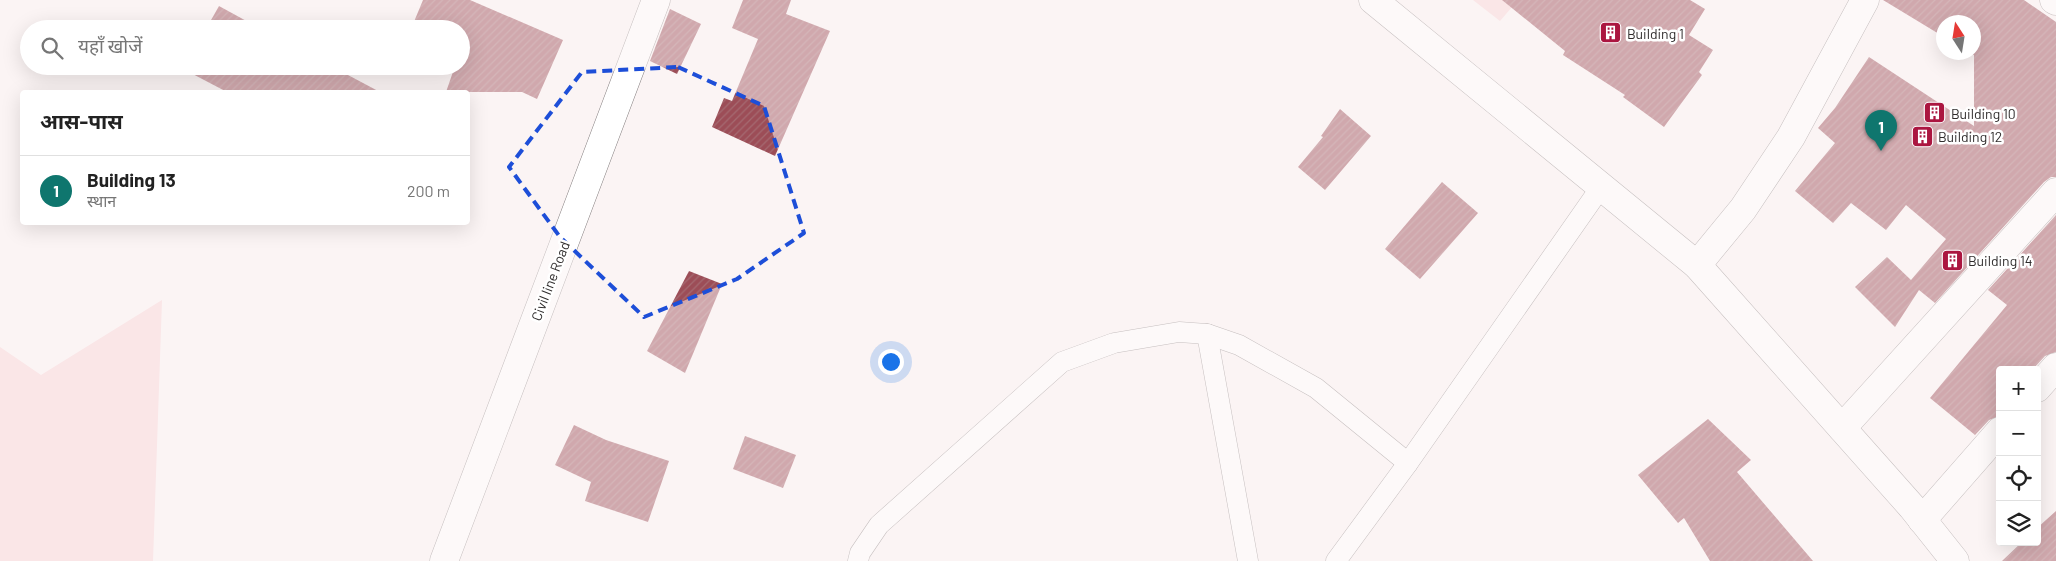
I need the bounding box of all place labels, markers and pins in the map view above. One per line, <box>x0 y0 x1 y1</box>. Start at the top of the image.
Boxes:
building icon: Building 1 <box>1599 21 1623 45</box>
place label: Building 1 <box>1627 25 1684 42</box>
building icon: Building 10 <box>1923 101 1947 125</box>
place label: Building 10 <box>1951 105 2016 122</box>
pin: 1 <box>1865 110 1897 151</box>
building icon: Building 12 <box>1910 124 1934 148</box>
place label: Building 12 <box>1938 128 2002 145</box>
building icon: Building 14 <box>1940 248 1964 272</box>
place label: Building 14 <box>1968 252 2033 269</box>

